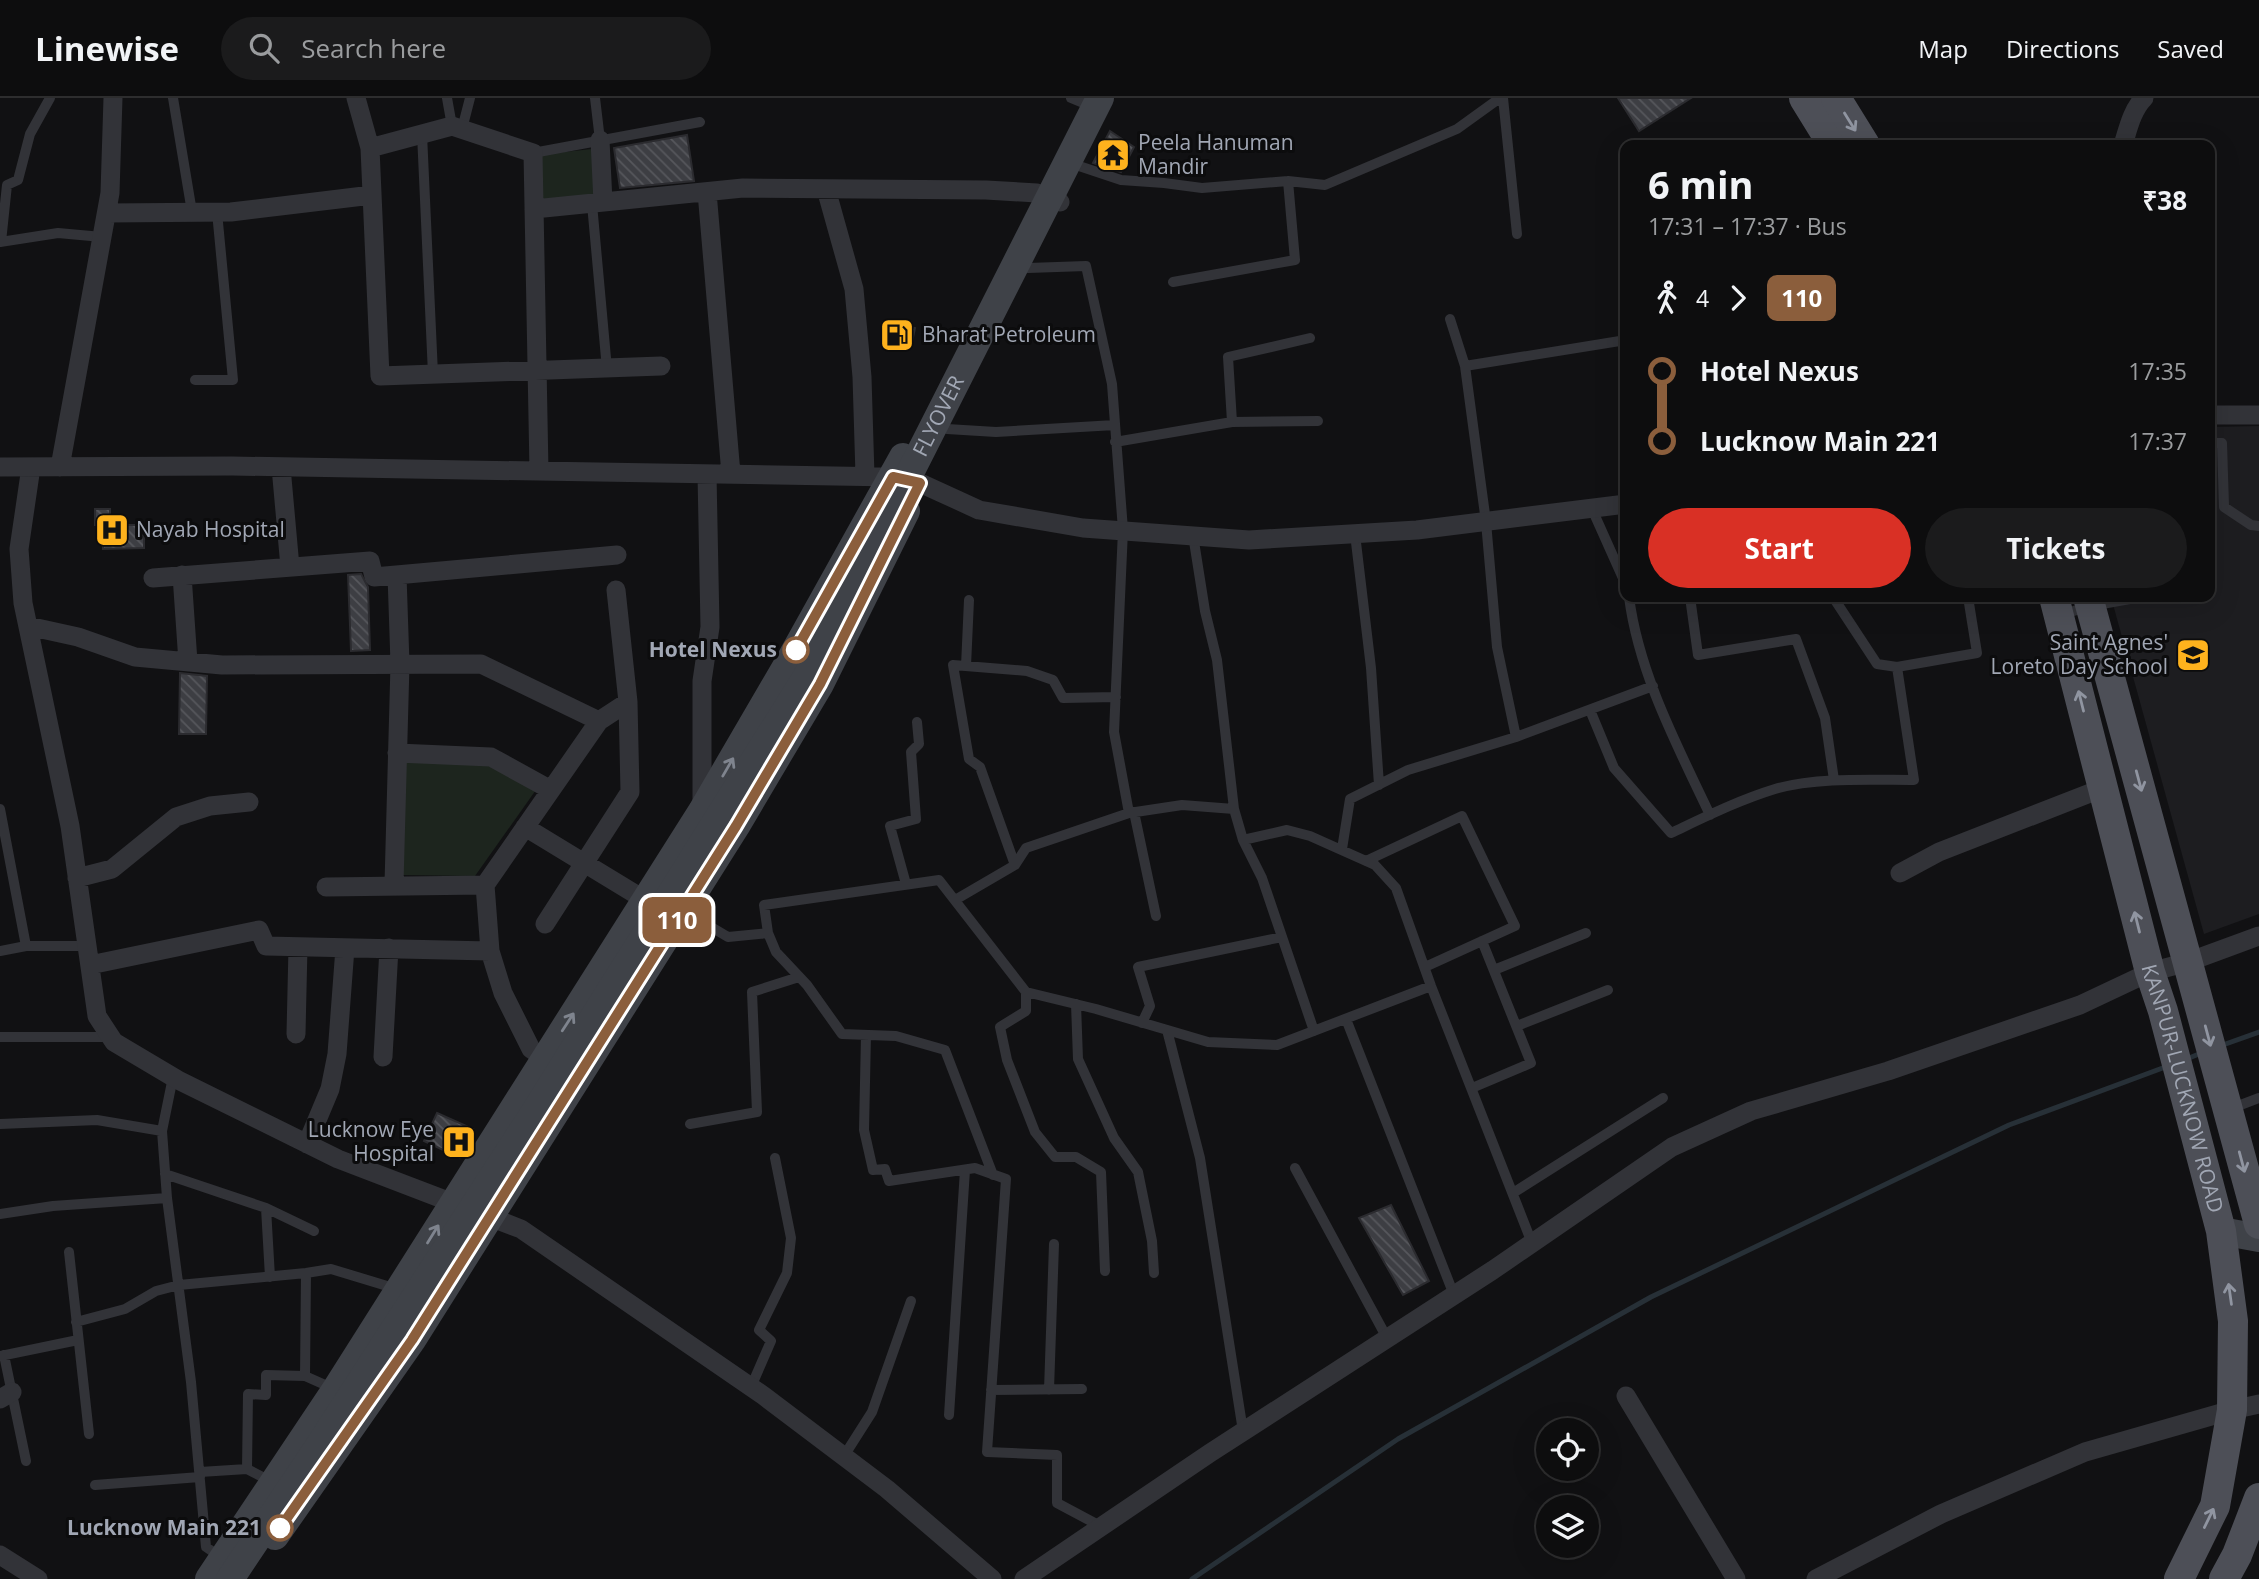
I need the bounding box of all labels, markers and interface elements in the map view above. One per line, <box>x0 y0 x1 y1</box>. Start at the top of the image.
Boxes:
search box <box>221 17 711 80</box>
text: Linewise <box>35 26 179 71</box>
icon: search <box>245 29 283 67</box>
text: Search here <box>301 30 446 66</box>
text: Map <box>1918 32 1968 65</box>
text: Directions <box>2006 32 2119 65</box>
text: Saved <box>2157 32 2224 65</box>
one-way arrow <box>1844 111 1858 131</box>
place label: Peela Hanuman Mandir <box>1138 128 1294 180</box>
temple icon: Peela Hanuman Mandir <box>1094 136 1132 174</box>
text: 6 min <box>1648 158 1753 210</box>
text: ₹38 <box>2142 182 2187 218</box>
text: 17:31 – 17:37 · Bus <box>1648 210 1847 242</box>
icon: walk <box>1648 279 1686 317</box>
icon: forward <box>1719 279 1757 317</box>
text: 110 <box>1781 281 1822 314</box>
text: 4 <box>1696 282 1709 314</box>
fuel station icon: Bharat Petroleum <box>878 316 916 354</box>
place label: Bharat Petroleum <box>922 320 1096 348</box>
text: Hotel Nexus <box>1700 353 1859 389</box>
text: 17:35 <box>2128 355 2187 387</box>
street label: FLYOVER <box>906 371 970 461</box>
text: Lucknow Main 221 <box>1700 423 1940 459</box>
text: 17:37 <box>2128 425 2187 457</box>
button: Start <box>1648 508 1911 588</box>
button: Tickets <box>1925 508 2187 588</box>
hospital icon: Nayab Hospital <box>93 511 131 549</box>
place label: Nayab Hospital <box>136 515 285 543</box>
place label: Saint Agnes' Loreto Day School <box>1991 628 2168 680</box>
place label: Hotel Nexus <box>649 635 777 663</box>
school or university icon: Saint Agnes' Loreto Day School <box>2174 636 2212 674</box>
marker: Hotel Nexus <box>783 637 809 663</box>
one-way arrow <box>2074 691 2087 713</box>
one-way arrow <box>721 757 735 777</box>
one-way arrow <box>2133 770 2146 792</box>
line badge: 110 <box>637 897 717 943</box>
text: 110 <box>656 903 698 936</box>
one-way arrow <box>2130 911 2143 934</box>
street label: KANPUR-LUCKNOW ROAD <box>2136 961 2231 1216</box>
one-way arrow <box>561 1012 575 1032</box>
one-way arrow <box>2202 1025 2215 1047</box>
place label: Lucknow Eye Hospital <box>308 1115 434 1167</box>
hospital icon: Lucknow Eye Hospital <box>440 1123 478 1161</box>
one-way arrow <box>2236 1150 2249 1173</box>
one-way arrow <box>426 1225 440 1245</box>
one-way arrow <box>2223 1283 2236 1305</box>
map controls <box>1536 1418 1599 1558</box>
button: locate <box>1536 1418 1599 1481</box>
button: layers <box>1536 1495 1599 1558</box>
one-way arrow <box>2203 1508 2217 1529</box>
place label: Lucknow Main 221 <box>67 1513 261 1541</box>
marker: Lucknow Main 221 <box>267 1515 293 1541</box>

